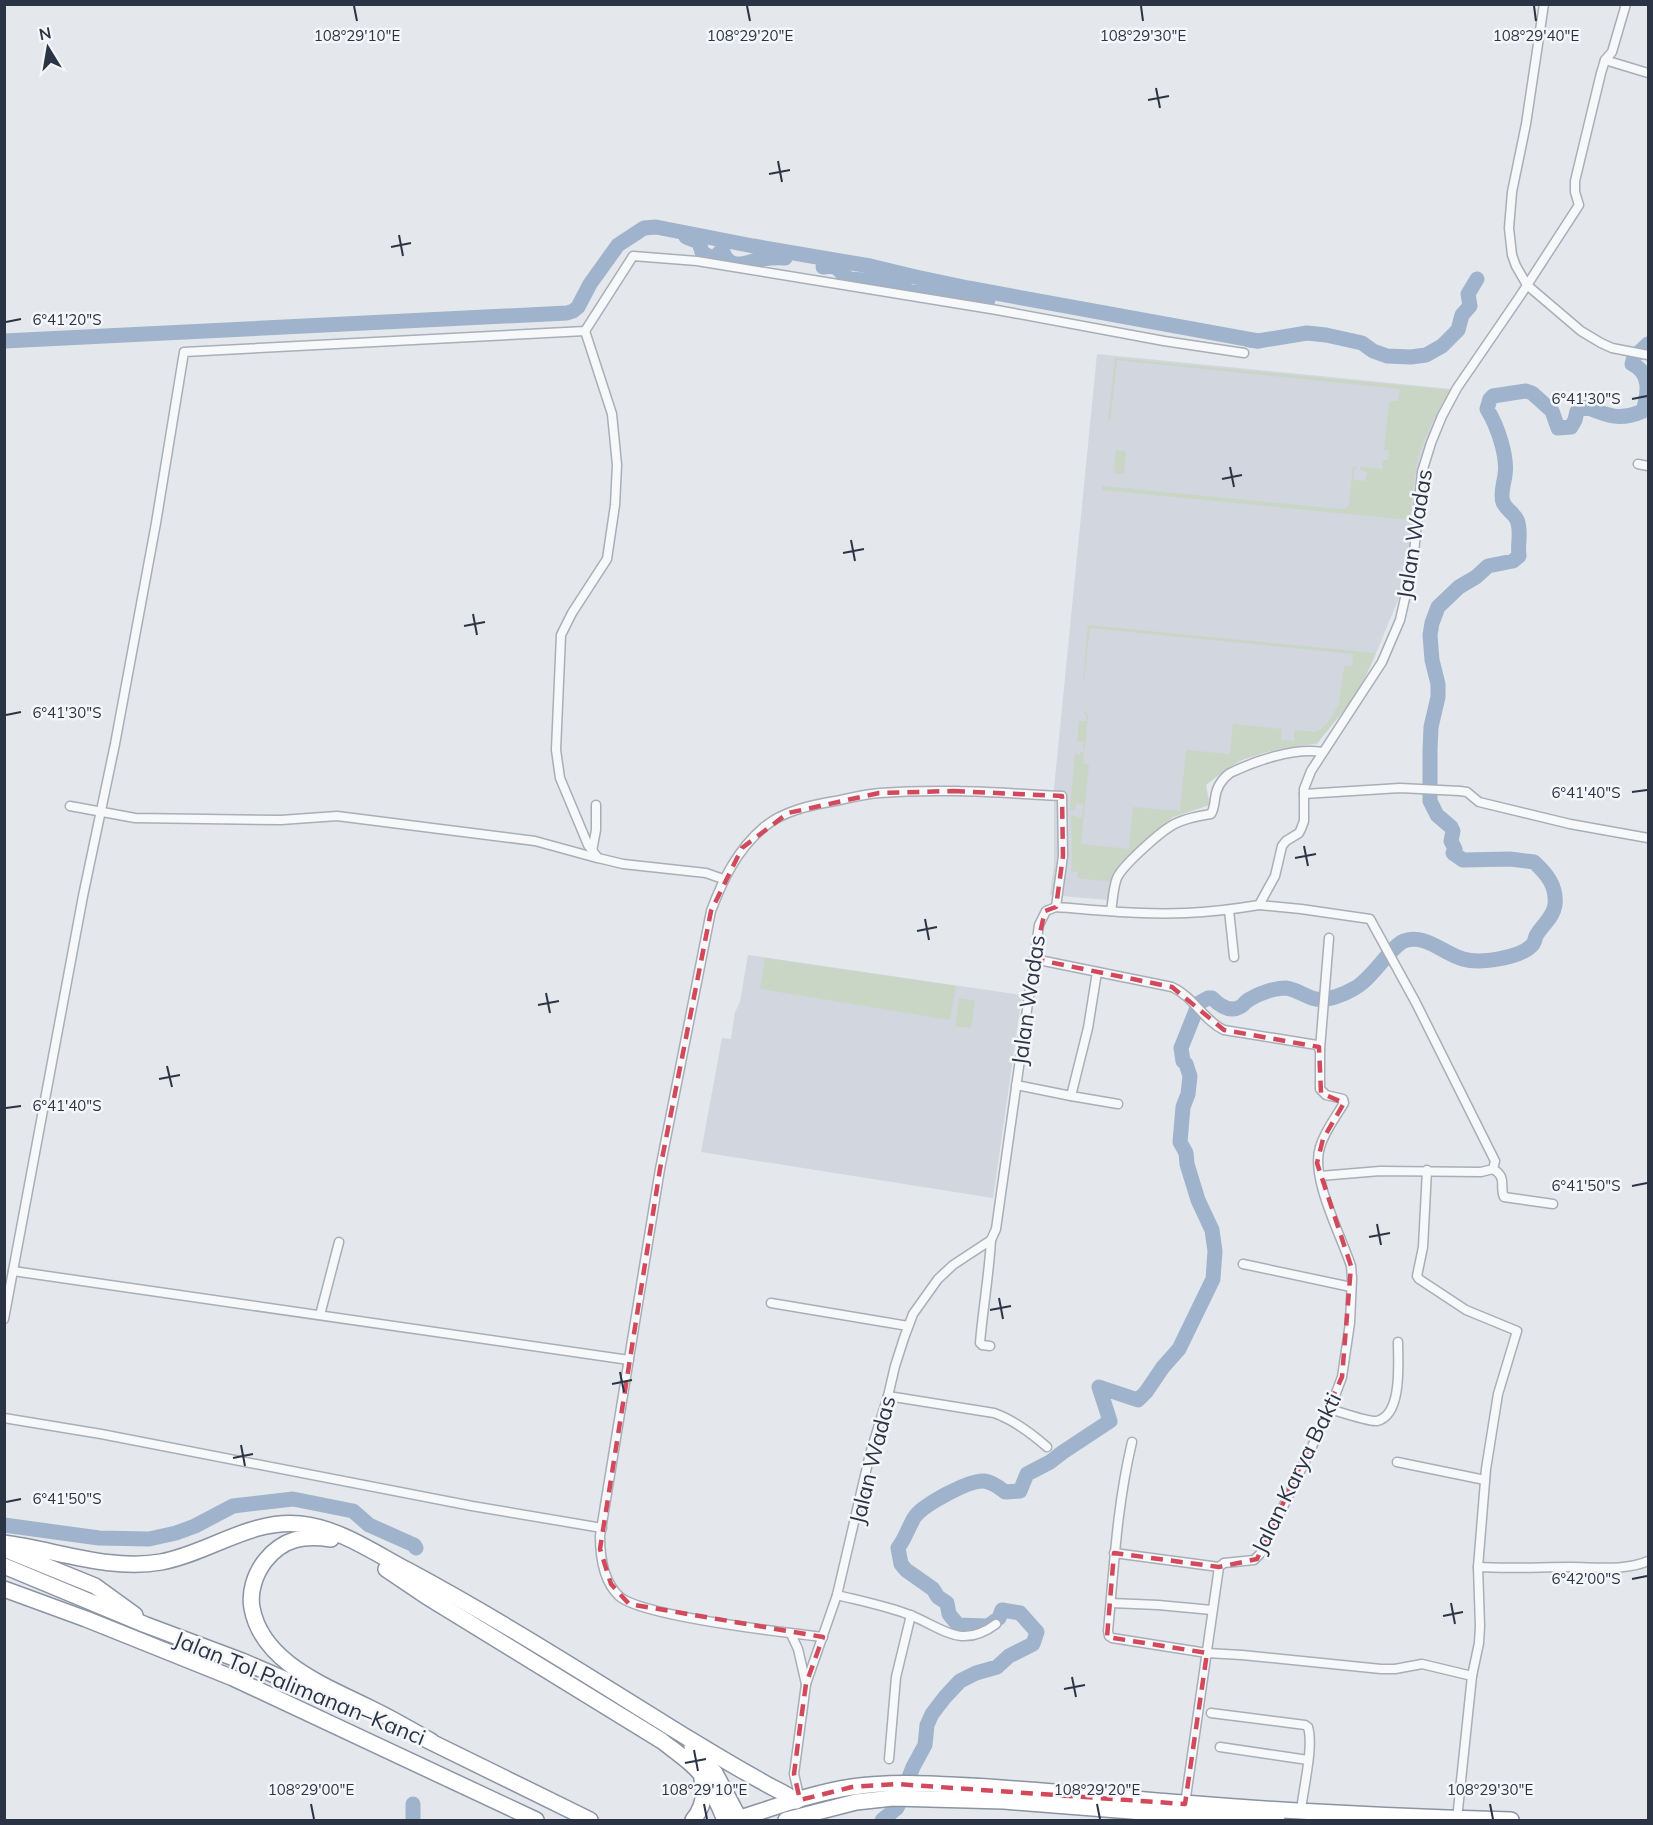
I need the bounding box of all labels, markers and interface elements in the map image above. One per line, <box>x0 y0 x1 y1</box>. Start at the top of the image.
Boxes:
north arrow <box>18 18 78 78</box>
text: N <box>37 22 53 44</box>
text: 108°29'10"E <box>314 26 400 45</box>
text: 108°29'20"E <box>707 26 793 45</box>
text: 108°29'30"E <box>1100 26 1186 45</box>
text: 108°29'40"E <box>1493 26 1579 45</box>
text: 6°41'20"S <box>32 310 102 329</box>
text: 6°41'30"S <box>1551 389 1621 408</box>
street label: Jalan Wadas <box>1390 467 1438 601</box>
text: 6°41'30"S <box>32 703 102 722</box>
text: 6°41'40"S <box>1551 783 1621 802</box>
street label: Jalan Wadas <box>1005 933 1051 1067</box>
text: 6°41'40"S <box>32 1096 102 1115</box>
text: 6°41'50"S <box>1551 1176 1621 1195</box>
street label: Jalan Karya Bakti <box>1245 1388 1347 1558</box>
street label: Jalan Wadas <box>843 1393 901 1527</box>
text: 6°41'50"S <box>32 1489 102 1508</box>
text: 6°42'00"S <box>1551 1569 1621 1588</box>
street label: Jalan Tol Palimanan–Kanci <box>170 1625 430 1751</box>
text: 108°29'00"E <box>268 1780 354 1799</box>
text: 108°29'10"E <box>661 1780 747 1799</box>
text: 108°29'20"E <box>1054 1780 1140 1799</box>
text: 108°29'30"E <box>1447 1780 1533 1799</box>

